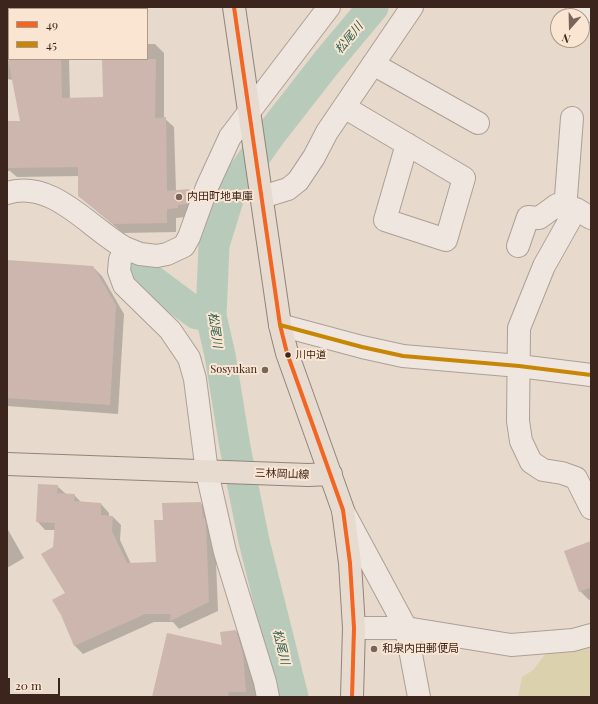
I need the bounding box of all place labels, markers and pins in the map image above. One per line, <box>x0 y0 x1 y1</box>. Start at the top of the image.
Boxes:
place label: 内田町地車庫 <box>187 190 253 204</box>
marker: 内田町地車庫 <box>174 192 184 202</box>
place label: 川中道 <box>296 349 326 361</box>
marker: 川中道 <box>283 350 293 360</box>
place label: Sosyukan <box>210 363 257 377</box>
marker: Sosyukan <box>260 365 270 375</box>
place label: 和泉内田郵便局 <box>382 642 459 656</box>
marker: 和泉内田郵便局 <box>369 644 379 654</box>

